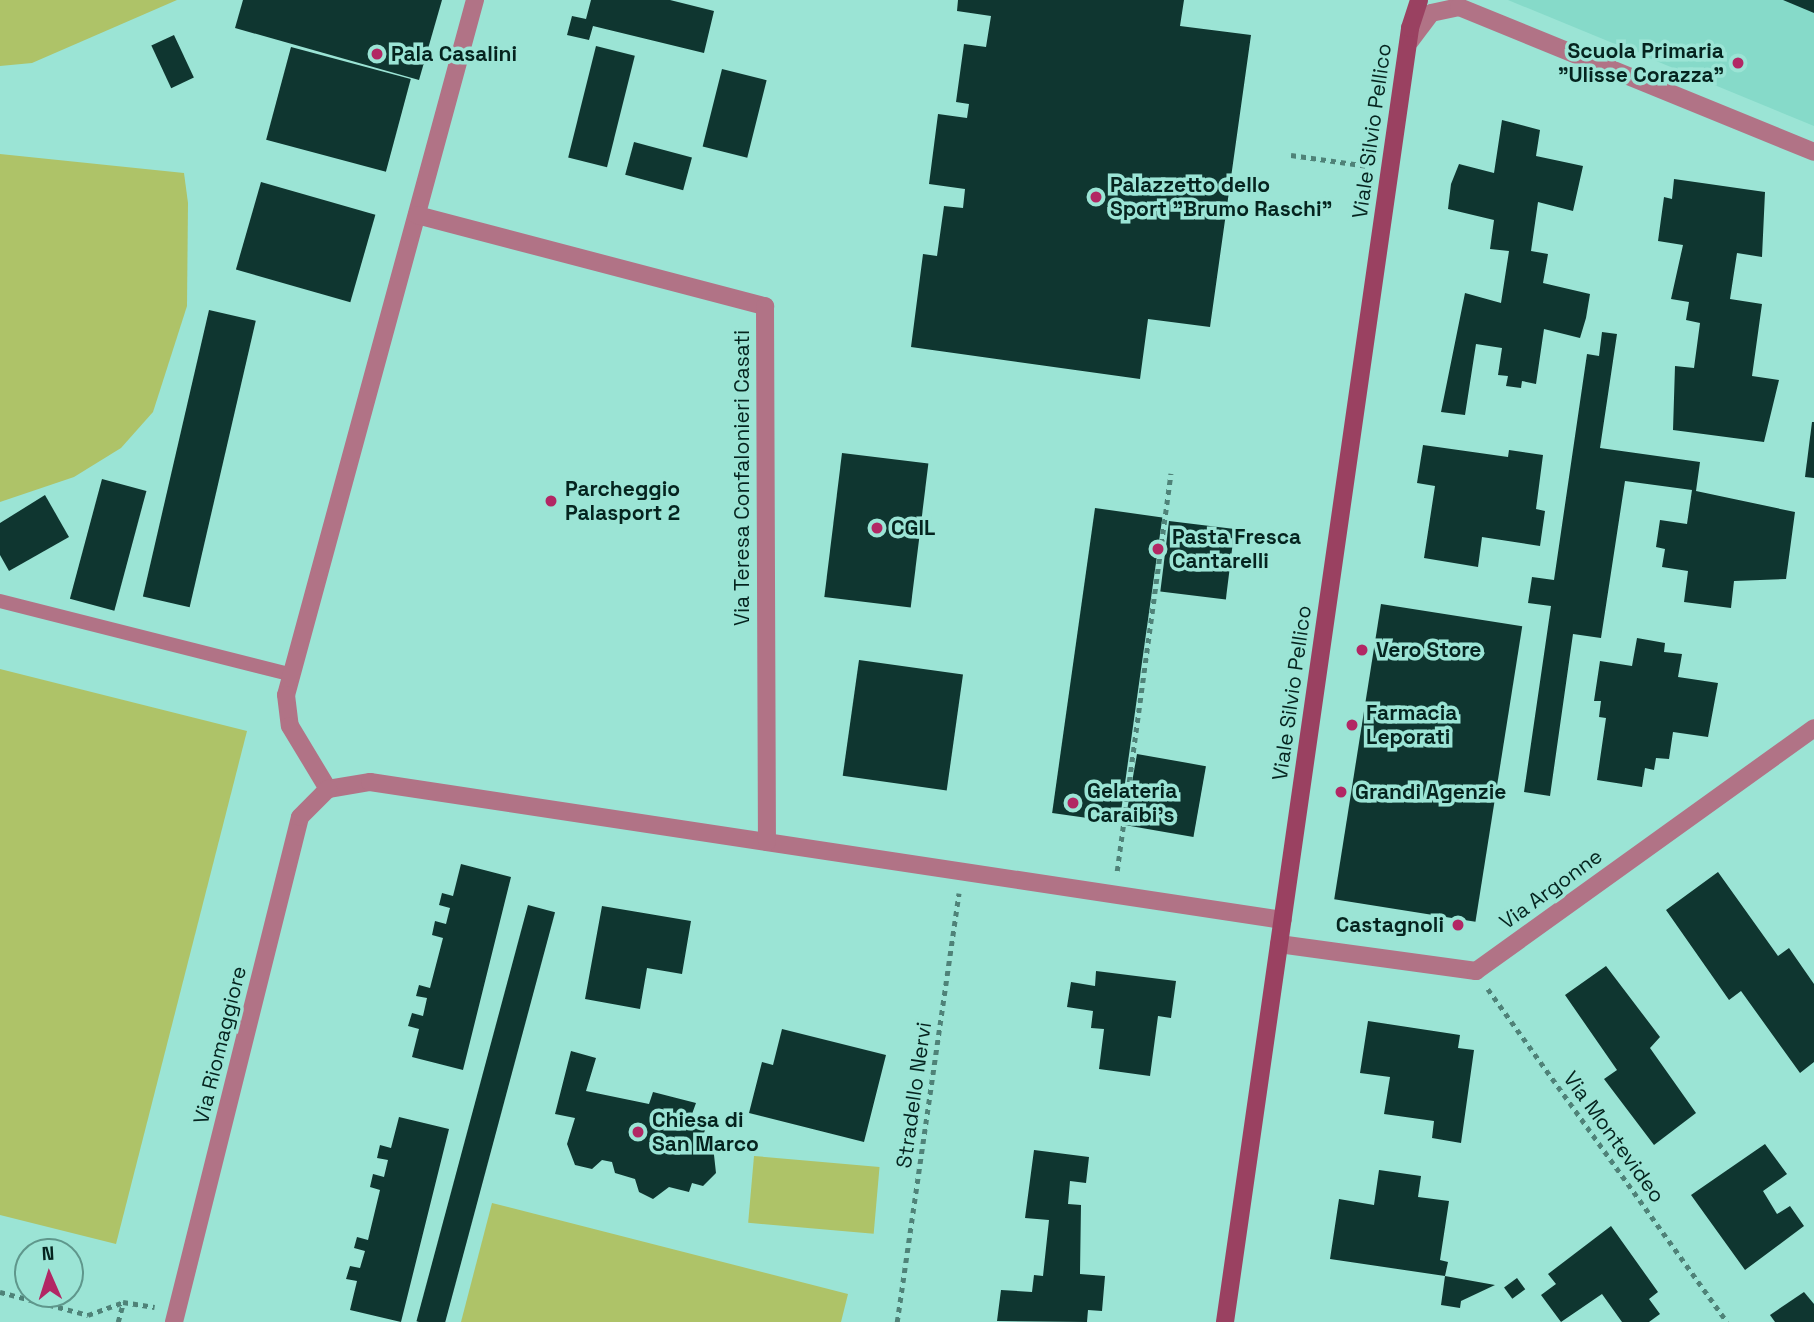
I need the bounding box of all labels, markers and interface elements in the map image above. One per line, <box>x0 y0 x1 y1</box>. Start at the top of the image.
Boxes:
place label: Scuola Primaria "Ulisse Corazza" <box>1558 38 1724 88</box>
place label: Pala Casalini <box>391 41 517 67</box>
street label: Viale Silvio Pellico <box>1347 42 1397 220</box>
marker: Pala Casalini <box>369 46 385 62</box>
marker: Scuola Primaria "Ulisse Corazza" <box>1730 55 1746 71</box>
place label: Palazzetto dello Sport "Brumo Raschi" <box>1110 172 1332 222</box>
marker: Palazzetto dello Sport "Brumo Raschi" <box>1088 189 1104 205</box>
street label: Via Teresa Confalonieri Casati <box>729 330 755 626</box>
place label: Parcheggio Palasport 2 <box>565 476 680 526</box>
marker: Parcheggio Palasport 2 <box>543 493 559 509</box>
place label: CGIL <box>891 515 935 541</box>
marker: CGIL <box>869 520 885 536</box>
place label: Pasta Fresca Cantarelli <box>1172 524 1301 574</box>
marker: Pasta Fresca Cantarelli <box>1150 541 1166 557</box>
street label: Viale Silvio Pellico <box>1267 604 1317 782</box>
place label: Vero Store <box>1376 637 1481 663</box>
marker: Vero Store <box>1354 642 1370 658</box>
place label: Farmacia Leporati <box>1366 700 1457 750</box>
marker: Farmacia Leporati <box>1344 717 1360 733</box>
place label: Gelateria Caraibi's <box>1087 778 1177 828</box>
place label: Grandi Agenzie <box>1355 779 1507 805</box>
marker: Grandi Agenzie <box>1333 784 1349 800</box>
marker: Gelateria Caraibi's <box>1065 795 1081 811</box>
street label: Via Argonne <box>1495 843 1607 935</box>
place label: Castagnoli <box>1336 912 1444 938</box>
marker: Castagnoli <box>1450 917 1466 933</box>
street label: Via Riomaggiore <box>188 963 252 1127</box>
street label: Stradello Nervi <box>891 1020 937 1170</box>
street label: Via Montevideo <box>1558 1066 1670 1208</box>
place label: Chiesa di San Marco <box>652 1107 759 1157</box>
marker: Chiesa di San Marco <box>630 1124 646 1140</box>
north arrow <box>14 1238 84 1308</box>
text: N <box>41 1241 55 1266</box>

